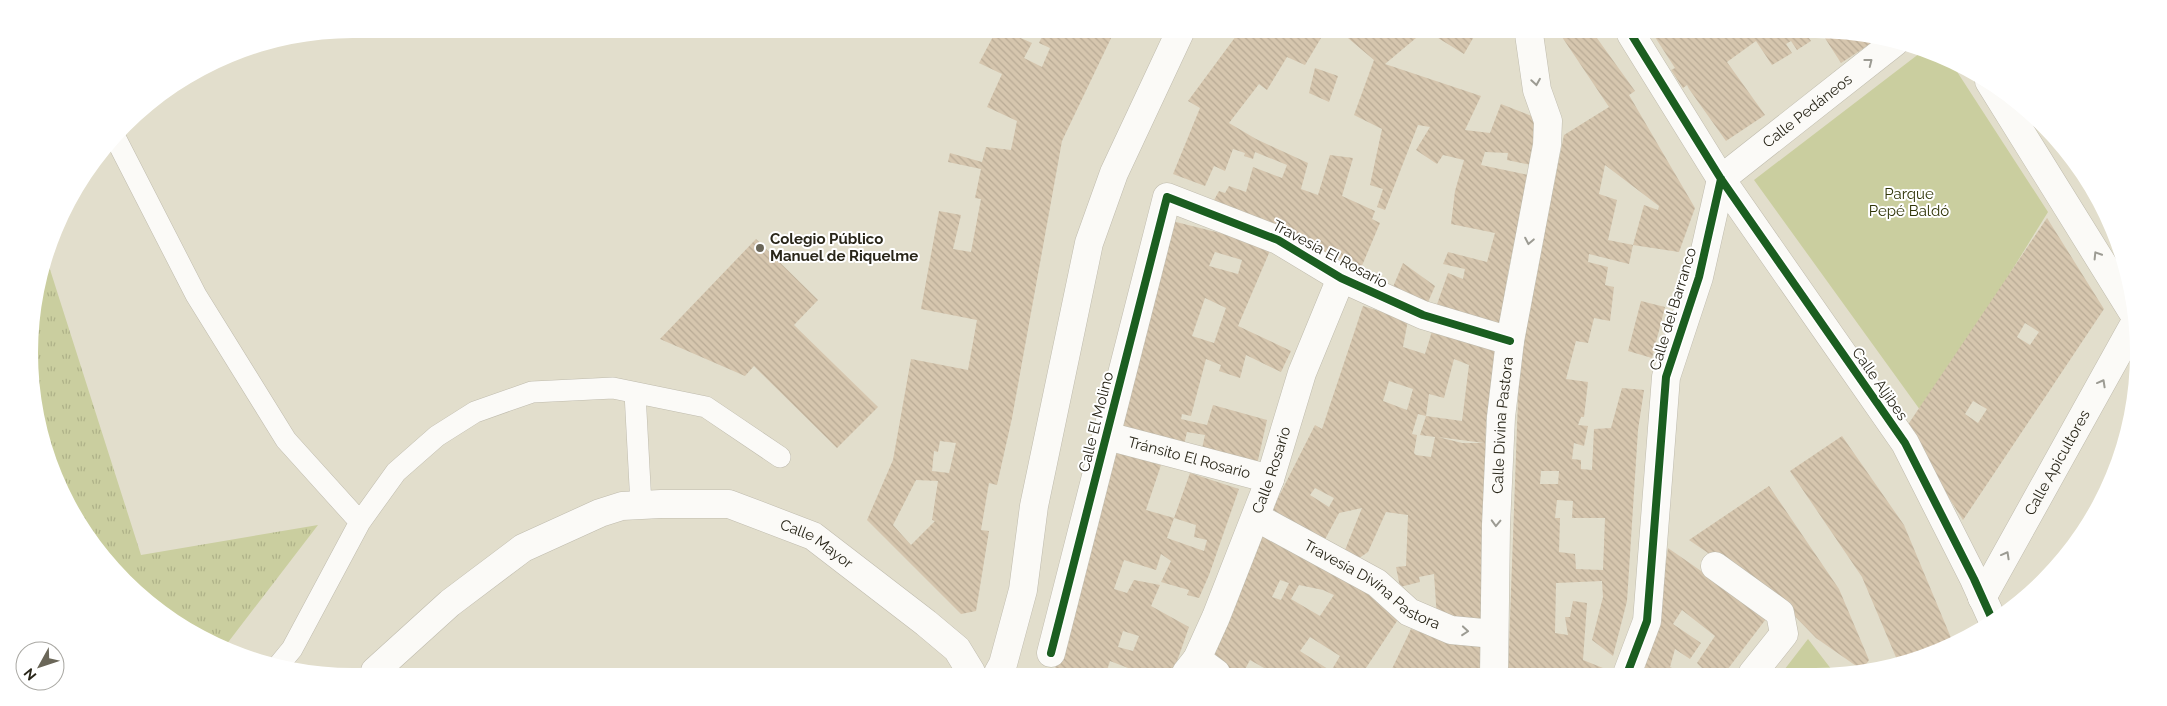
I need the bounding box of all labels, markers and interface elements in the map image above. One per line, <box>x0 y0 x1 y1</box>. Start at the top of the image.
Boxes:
one-way arrow <box>1863 60 1872 68</box>
street label: Calle Pedáneos <box>1759 70 1856 152</box>
one-way arrow <box>1530 78 1541 86</box>
park label: Parque Pepé Baldó <box>1869 185 1949 220</box>
street label: Travesía El Rosario <box>1269 216 1391 292</box>
place label: Colegio Público Manuel de Riquelme <box>770 230 918 265</box>
one-way arrow <box>1525 236 1535 245</box>
marker: Colegio Público Manuel de Riquelme <box>754 242 766 254</box>
street label: Calle del Barranco <box>1646 245 1700 373</box>
one-way arrow <box>2094 251 2103 260</box>
street label: Calle Aljibes <box>1848 344 1912 424</box>
street label: Calle Divina Pastora <box>1488 356 1517 494</box>
street label: Calle El Molino <box>1075 370 1117 474</box>
one-way arrow <box>2095 379 2105 388</box>
street label: Calle Apicultores <box>2021 407 2094 518</box>
street label: Calle Rosario <box>1248 424 1294 516</box>
street label: Tránsito El Rosario <box>1126 433 1253 482</box>
street label: Calle Mayor <box>778 515 857 573</box>
one-way arrow <box>1491 520 1501 527</box>
street label: Travesía Divina Pastora <box>1301 536 1443 633</box>
one-way arrow <box>1999 552 2009 561</box>
one-way arrow <box>1462 625 1470 636</box>
north arrow <box>15 641 65 691</box>
text: N <box>20 665 40 684</box>

